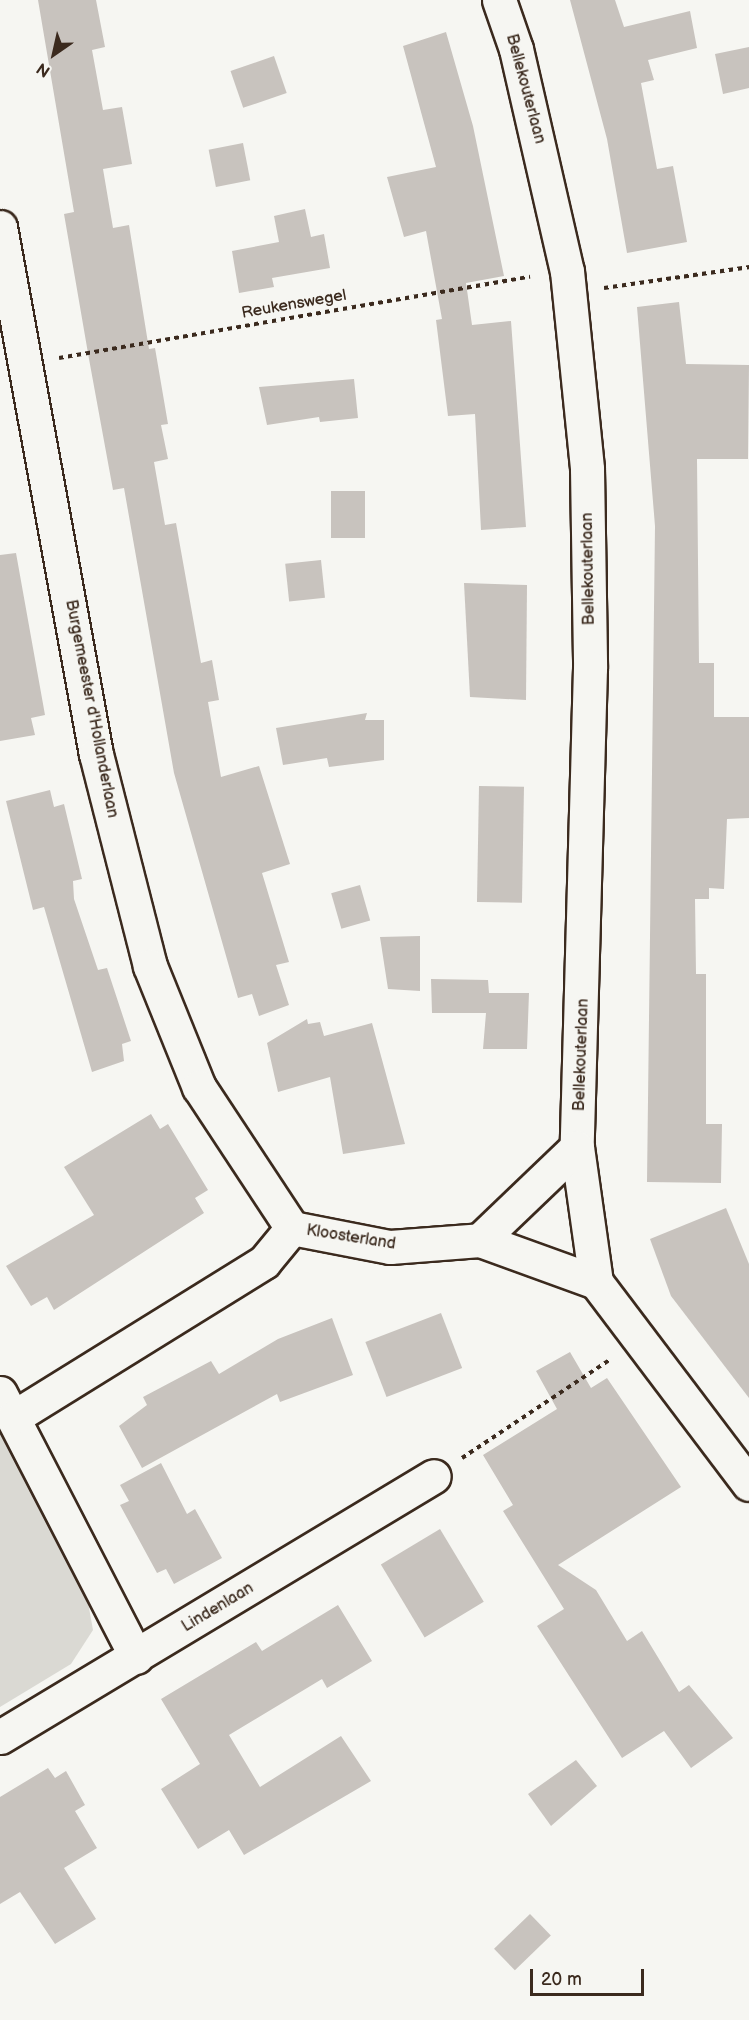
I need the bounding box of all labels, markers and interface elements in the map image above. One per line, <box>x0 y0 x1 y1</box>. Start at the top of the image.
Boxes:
north arrow <box>24 24 84 84</box>
street label: Bellekouterlaan <box>501 32 549 146</box>
text: N <box>33 58 54 81</box>
street label: Reukenswegel <box>240 286 348 324</box>
street label: Bellekouterlaan <box>578 513 600 625</box>
street label: Burgemeester d'Hollanderlaan <box>60 598 122 820</box>
street label: Bellekouterlaan <box>570 998 594 1112</box>
street label: Kloosterland <box>305 1221 397 1255</box>
street label: Lindenlaan <box>179 1579 257 1637</box>
scale bar <box>533 1957 647 1995</box>
text: 20 m <box>541 1969 582 1990</box>

